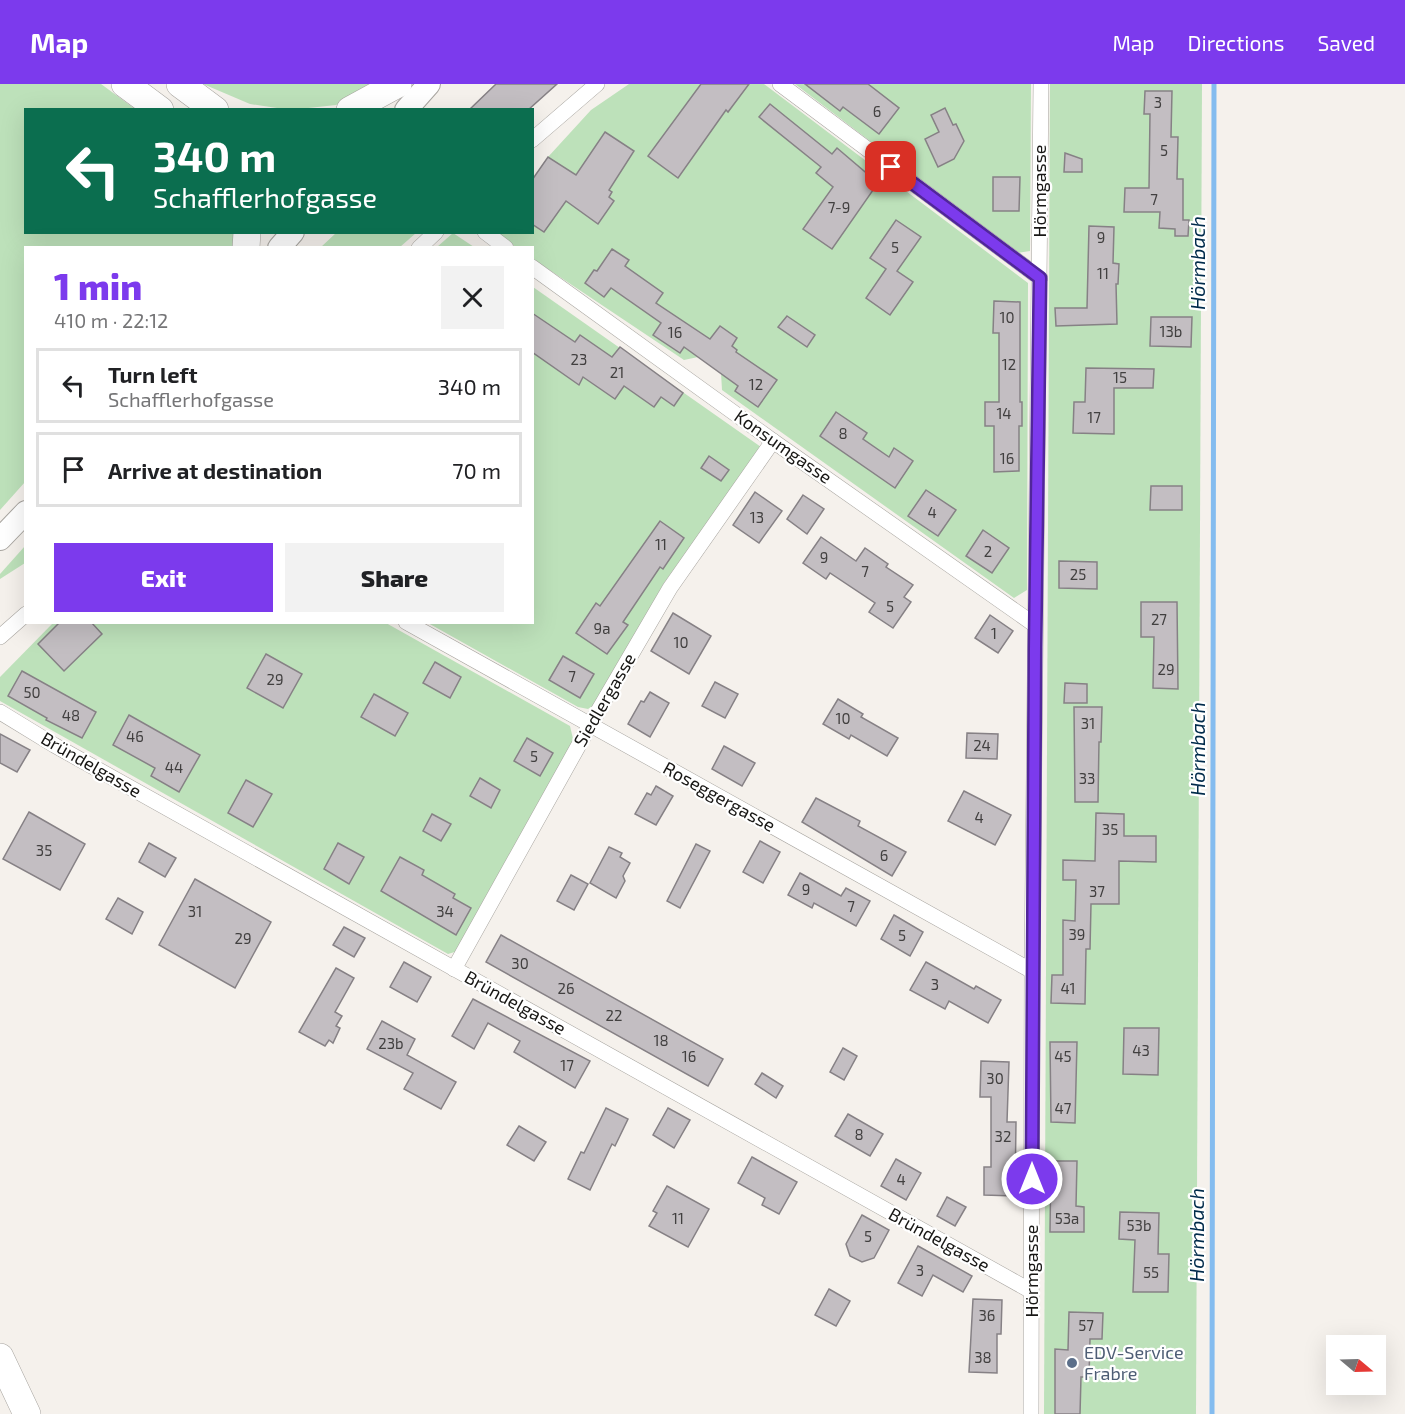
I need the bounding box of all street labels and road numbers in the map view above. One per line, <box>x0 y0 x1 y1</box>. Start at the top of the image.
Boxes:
street label: Hörmgasse <box>1028 144 1050 238</box>
street label: Konsumgasse <box>731 404 837 488</box>
street label: Siedlergasse <box>568 649 640 750</box>
street label: Bründelgasse <box>37 727 146 802</box>
street label: Roseggergasse <box>660 756 779 836</box>
street label: Bründelgasse <box>461 965 570 1039</box>
street label: Bründelgasse <box>885 1202 994 1276</box>
street label: Hörmgasse <box>1020 1224 1042 1318</box>

